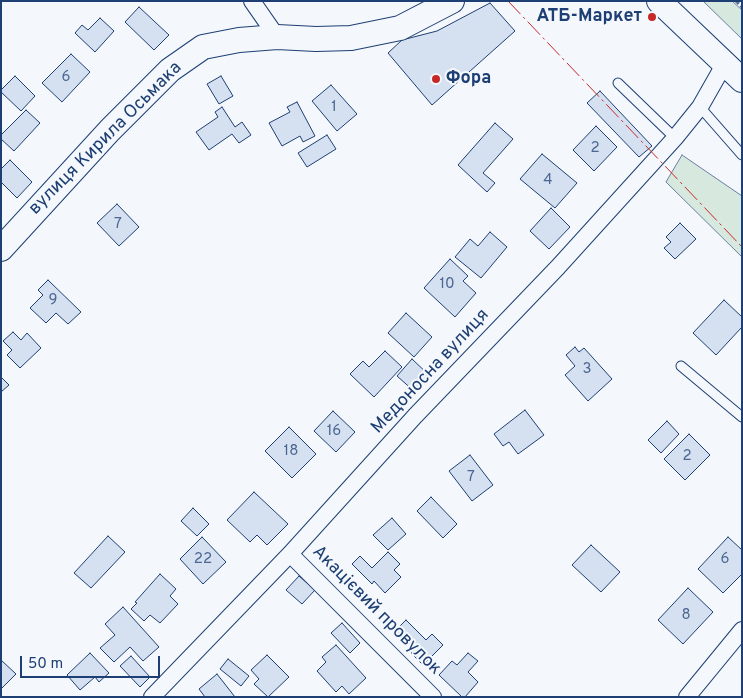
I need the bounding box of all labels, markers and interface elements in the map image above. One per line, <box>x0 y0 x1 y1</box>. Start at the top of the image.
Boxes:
place label: АТБ-Маркет <box>537 6 642 28</box>
marker: АТБ-Маркет <box>646 11 658 23</box>
street label: вулиця Кирила Осьмака <box>25 58 187 220</box>
place label: Фора <box>446 68 491 90</box>
house number: 6 <box>62 69 70 87</box>
marker: Фора <box>430 73 442 85</box>
house number: 1 <box>331 99 337 117</box>
house number: 2 <box>590 140 600 158</box>
house number: 4 <box>543 172 553 190</box>
house number: 7 <box>114 216 122 234</box>
house number: 10 <box>439 276 455 294</box>
house number: 9 <box>49 292 57 310</box>
street label: Медоносна вулиця <box>368 305 494 439</box>
house number: 3 <box>582 361 592 379</box>
house number: 16 <box>327 423 341 441</box>
house number: 18 <box>284 443 298 461</box>
house number: 2 <box>682 448 692 466</box>
house number: 7 <box>467 469 475 487</box>
street label: Акацієвий провулок <box>307 542 445 680</box>
house number: 22 <box>194 551 212 569</box>
house number: 6 <box>721 551 729 569</box>
house number: 8 <box>681 607 691 625</box>
scale bar <box>22 646 162 678</box>
text: 50 m <box>28 655 63 674</box>

